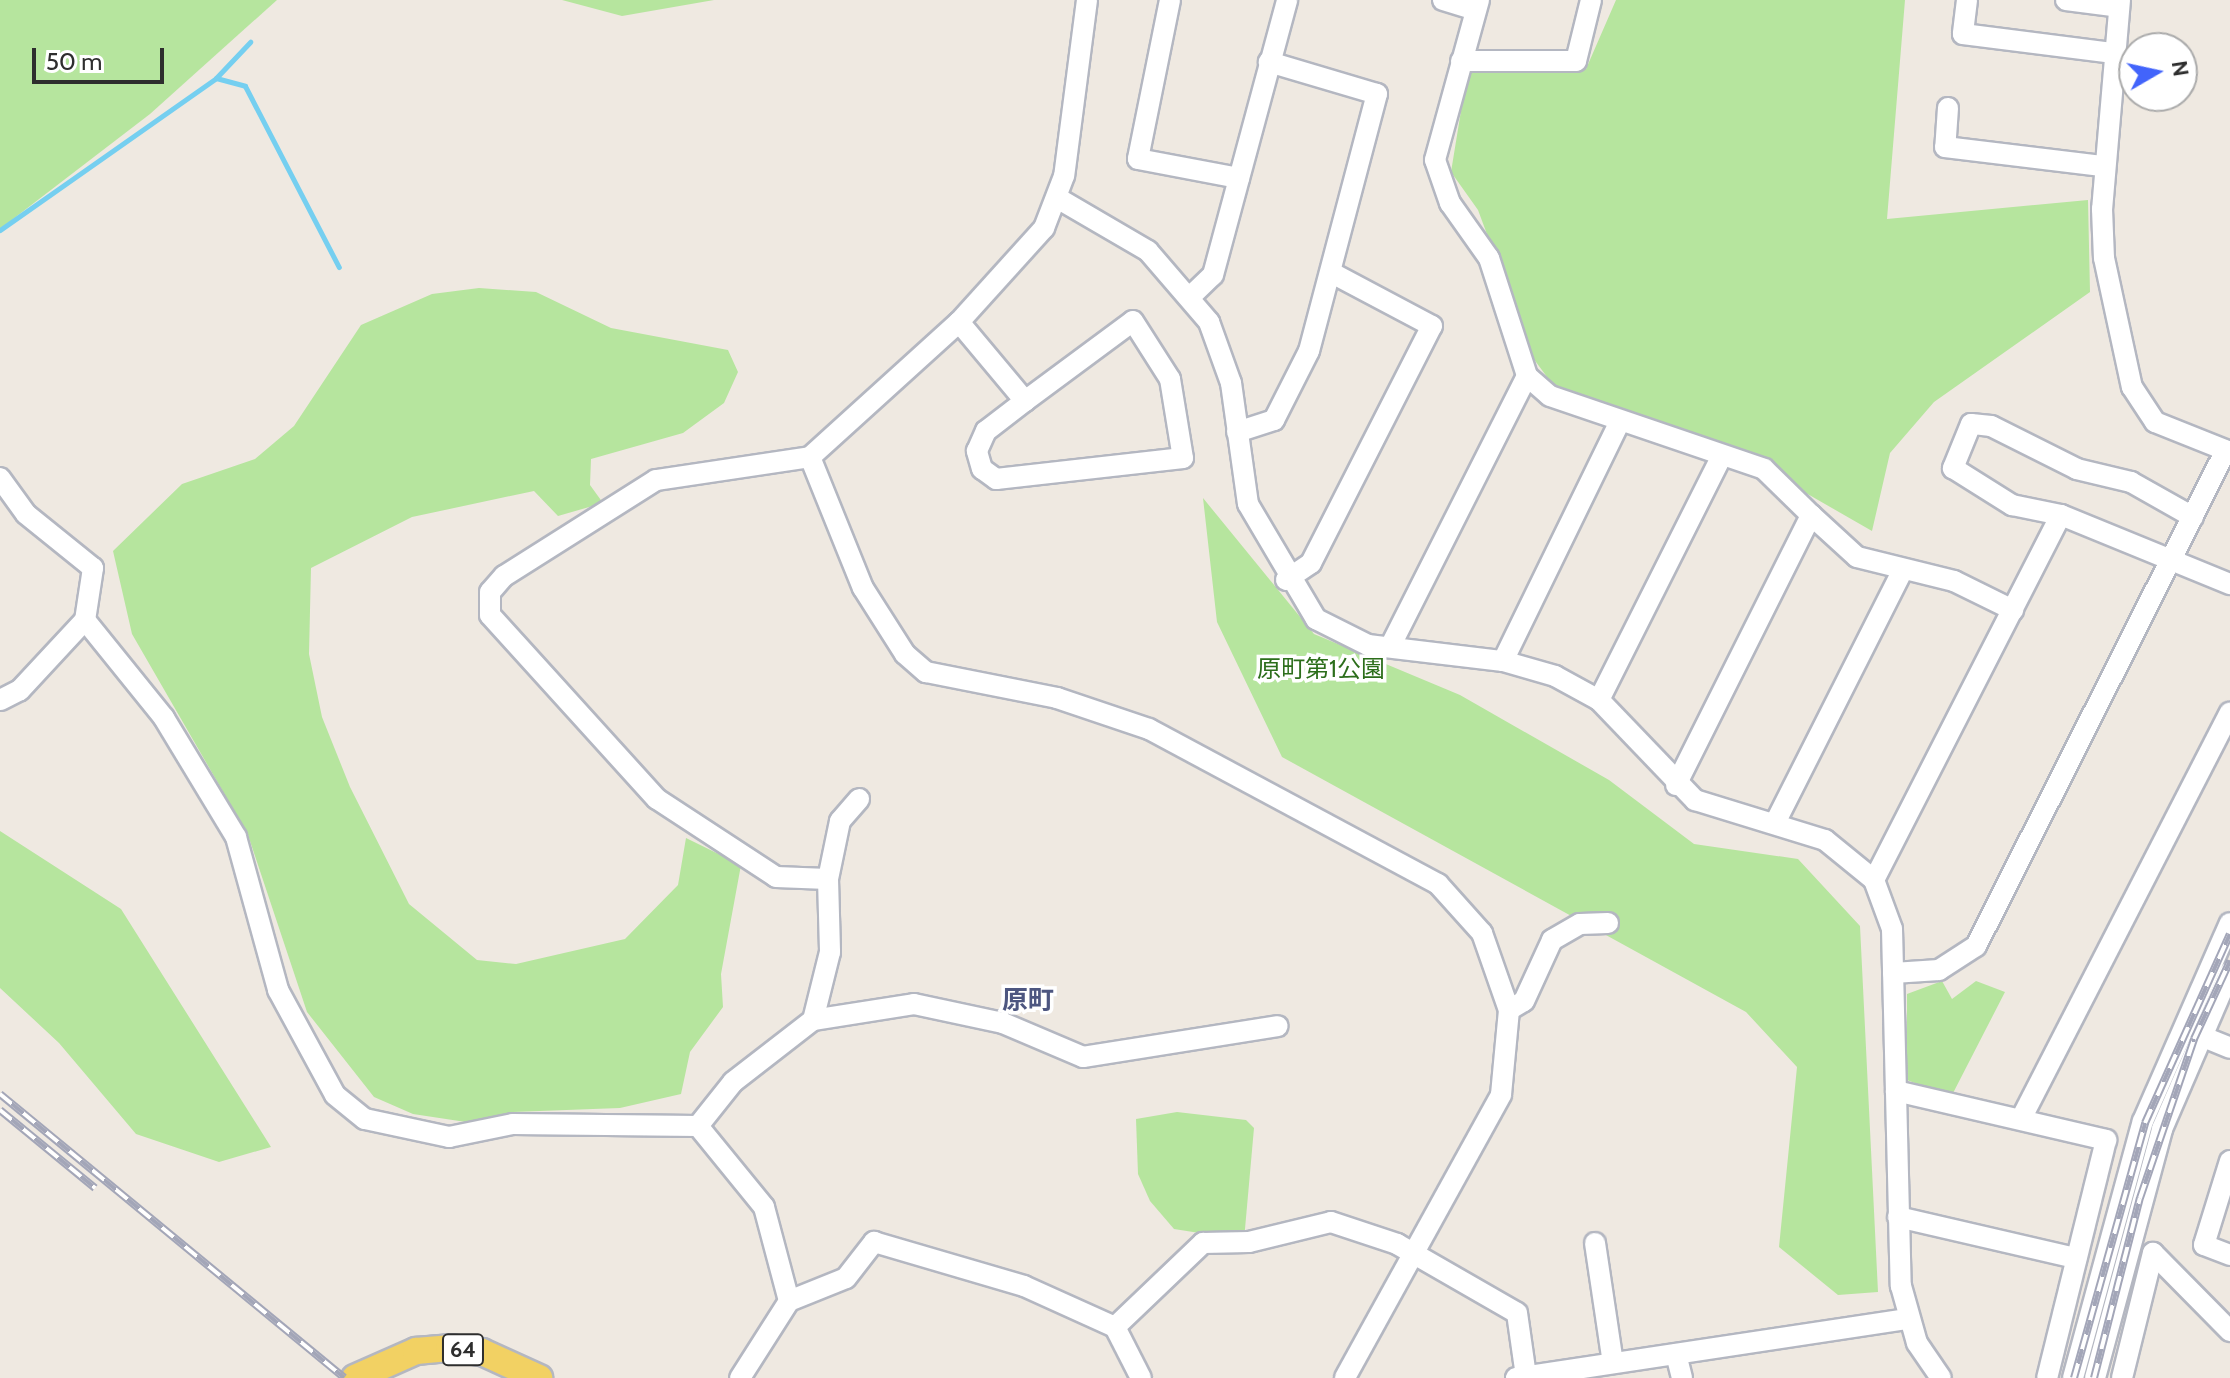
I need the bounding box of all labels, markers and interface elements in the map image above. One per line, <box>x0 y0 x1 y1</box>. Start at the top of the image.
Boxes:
scale bar <box>36 32 168 82</box>
north arrow <box>2118 32 2198 112</box>
text: 50 m <box>46 47 102 76</box>
text: N <box>2166 59 2195 78</box>
park label: 原町第1公園 <box>1257 655 1385 683</box>
district label: 原町 <box>1002 985 1054 1017</box>
road number: 64 <box>441 1332 485 1368</box>

